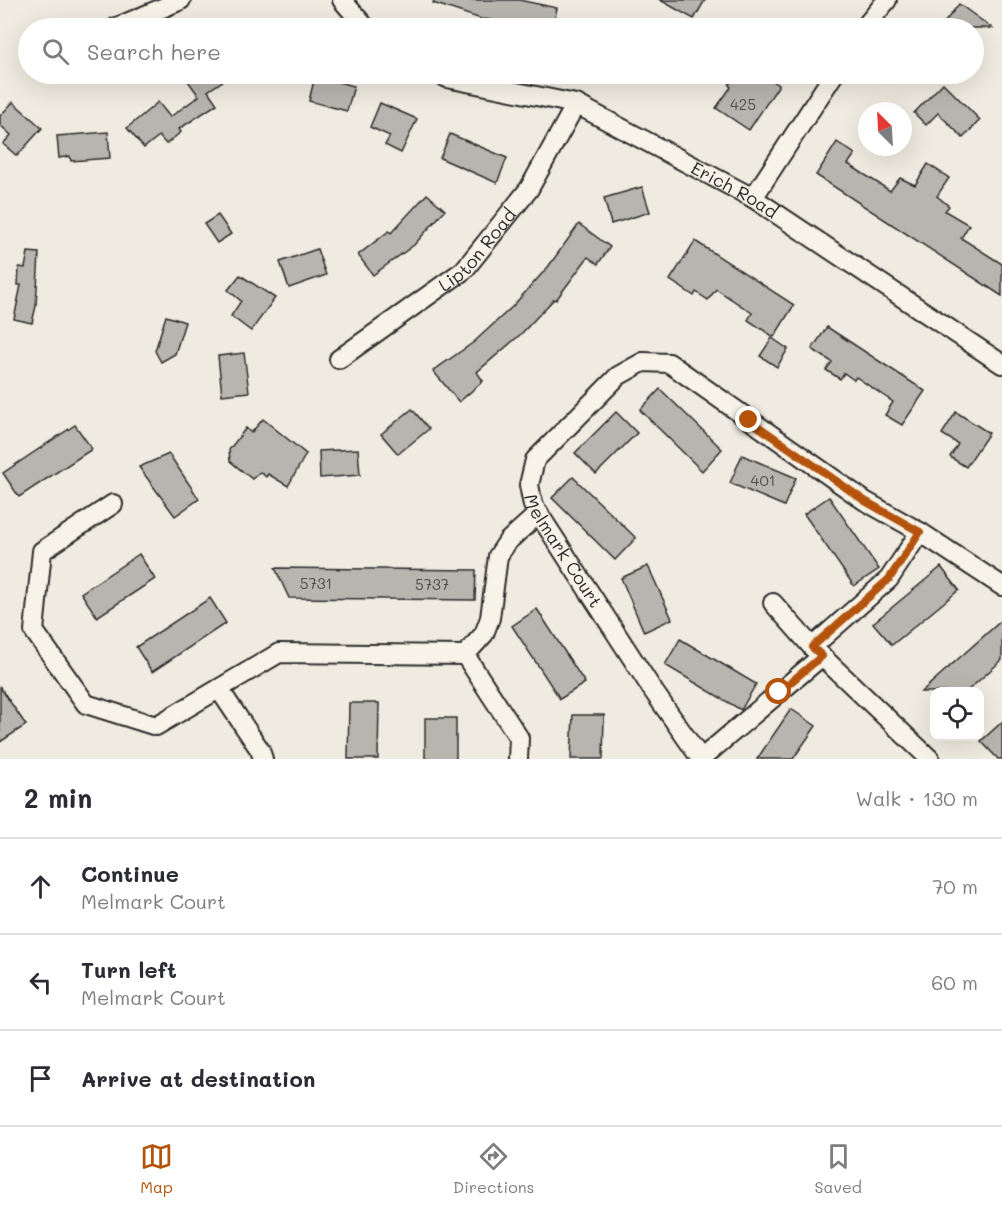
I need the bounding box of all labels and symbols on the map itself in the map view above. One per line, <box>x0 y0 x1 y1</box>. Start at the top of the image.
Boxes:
house number: 425 <box>730 94 756 114</box>
north arrow <box>858 102 912 156</box>
street label: Erich Road <box>687 155 783 224</box>
street label: Lipton Road <box>433 203 521 297</box>
route end <box>735 406 761 432</box>
house number: 401 <box>751 470 775 490</box>
street label: Melmark Court <box>519 492 608 612</box>
house number: 5731 <box>300 573 332 593</box>
house number: 5737 <box>415 574 449 594</box>
route start <box>765 678 791 704</box>

